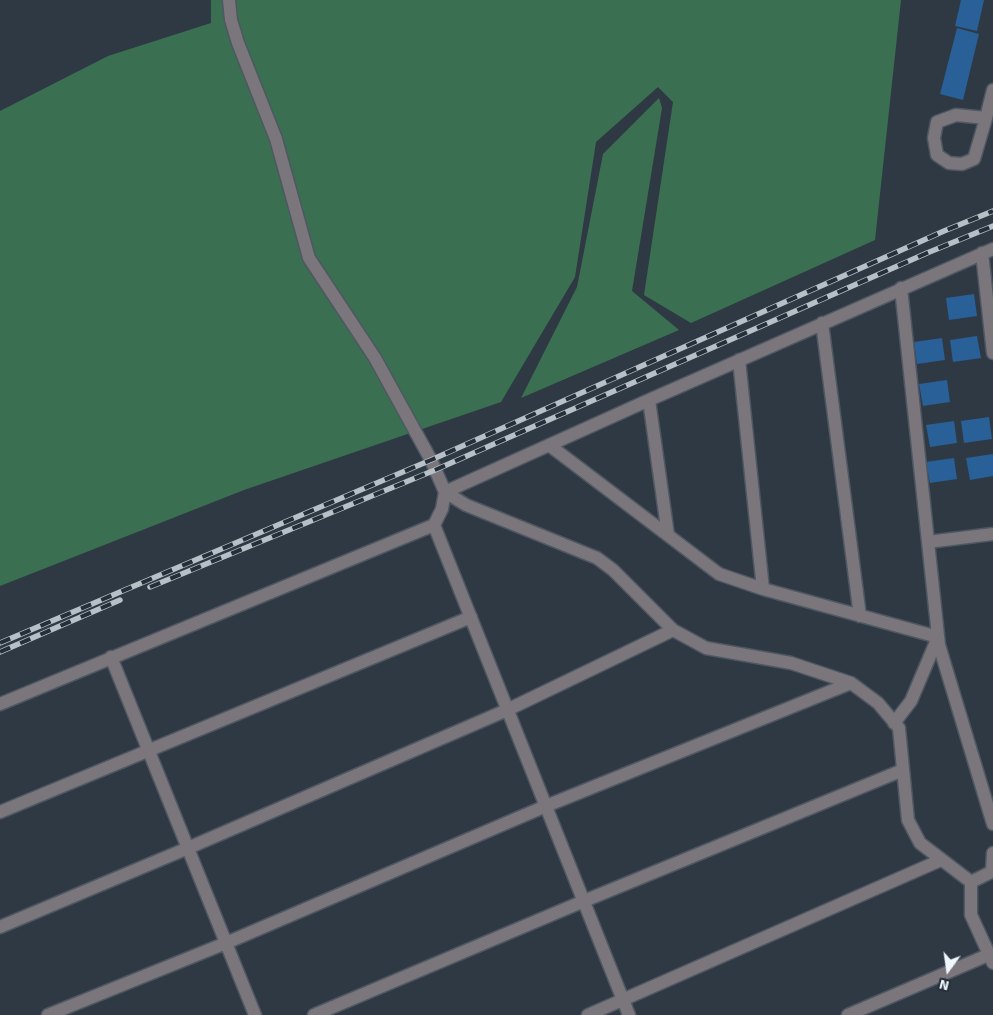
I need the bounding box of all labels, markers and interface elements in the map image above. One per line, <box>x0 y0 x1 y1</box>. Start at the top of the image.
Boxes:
north arrow <box>923 945 973 995</box>
text: N <box>937 976 951 994</box>

